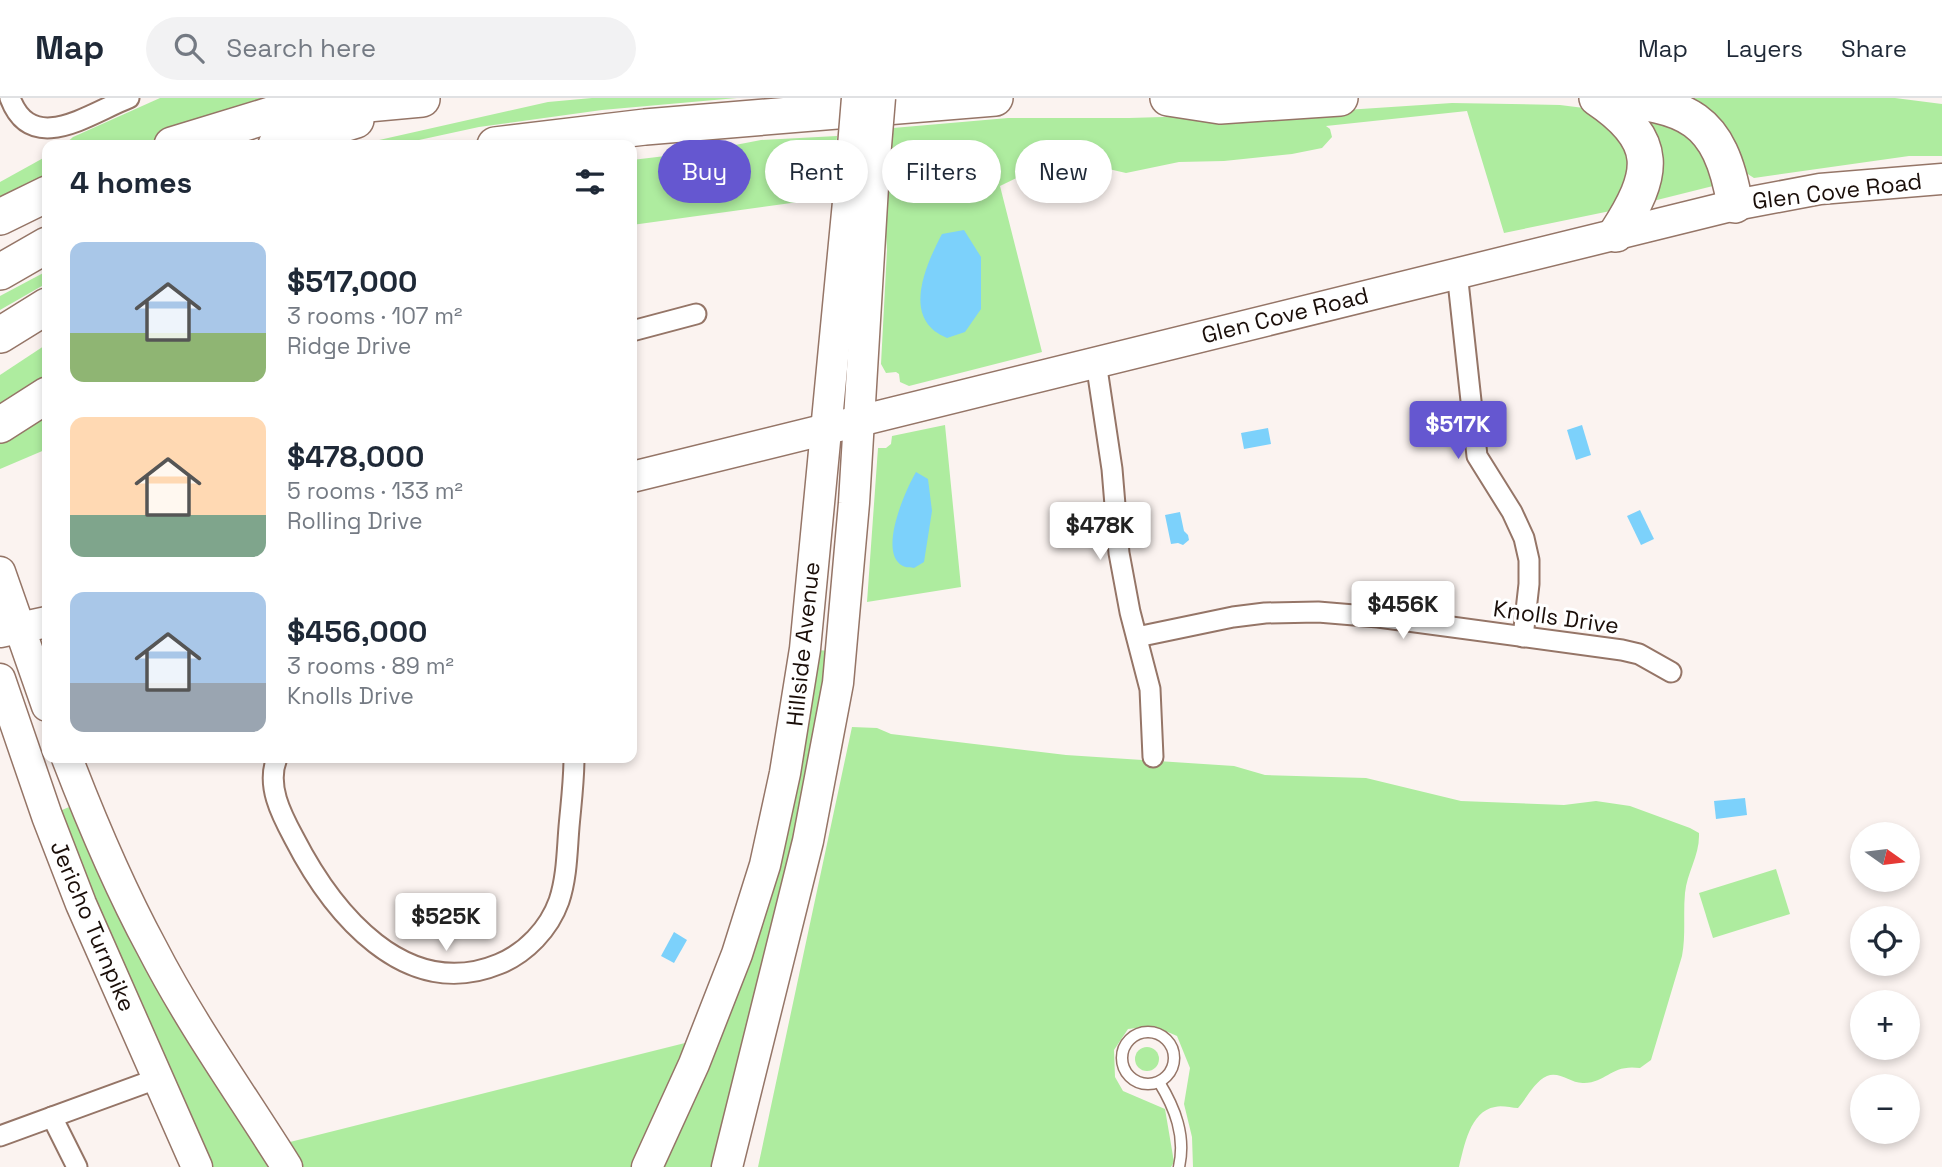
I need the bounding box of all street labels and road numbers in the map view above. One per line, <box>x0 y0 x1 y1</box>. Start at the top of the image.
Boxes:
street label: Glen Cove Road <box>1750 166 1924 216</box>
street label: Glen Cove Road <box>1198 280 1372 350</box>
street label: Hillside Avenue <box>779 560 827 728</box>
street label: Knolls Drive <box>1491 593 1621 641</box>
street label: Jericho Turnpike <box>43 836 143 1016</box>

